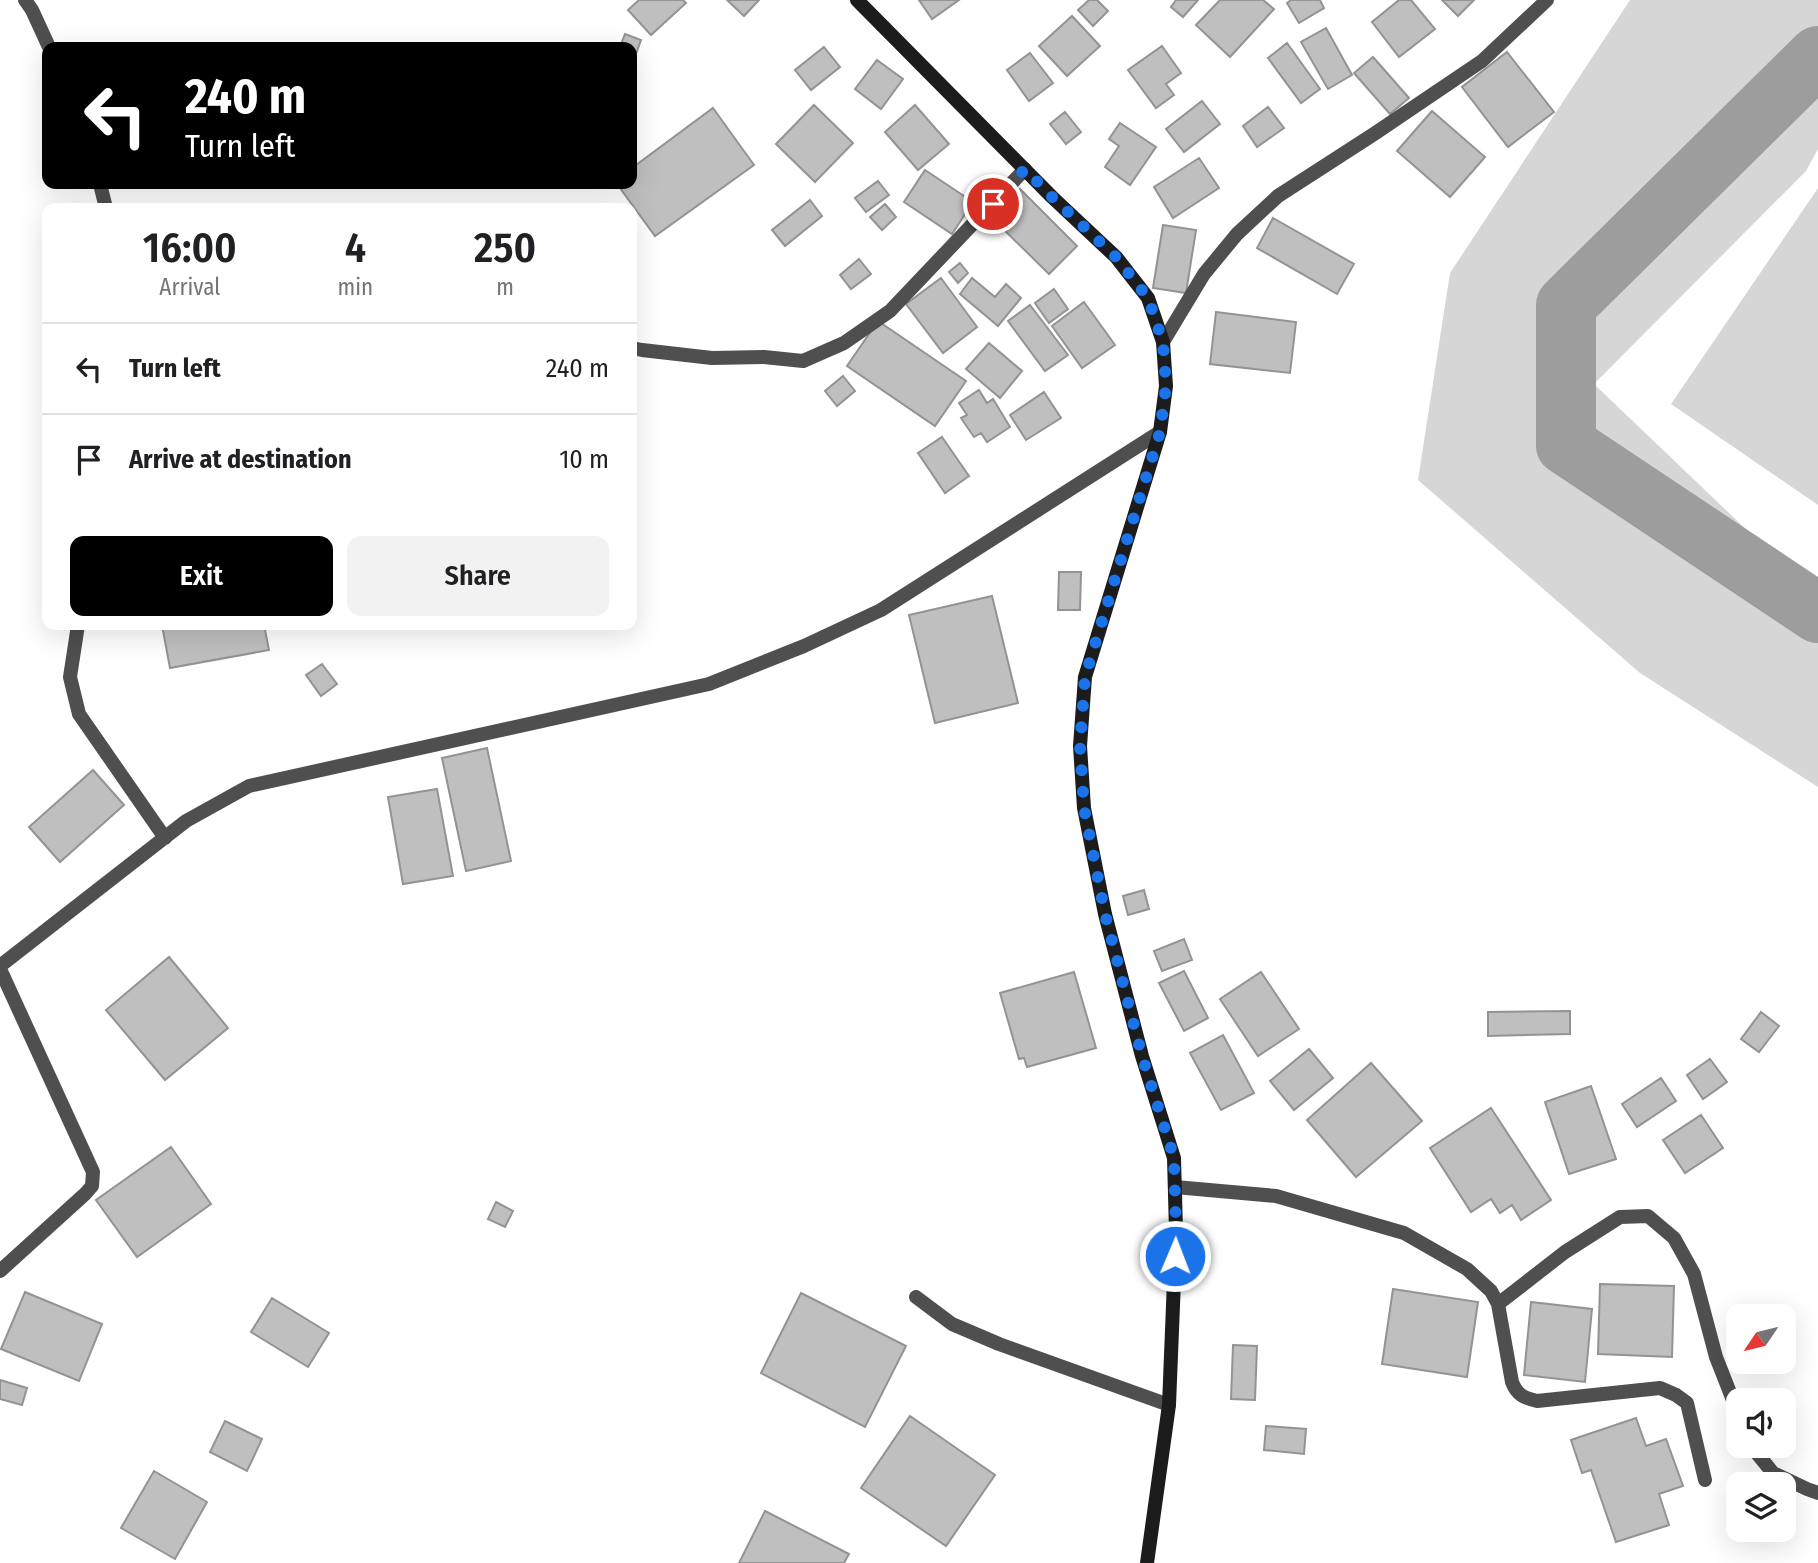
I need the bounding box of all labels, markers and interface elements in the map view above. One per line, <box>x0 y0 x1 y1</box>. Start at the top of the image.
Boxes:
text: 240 m <box>185 67 306 126</box>
icon: left <box>70 70 161 161</box>
text: Turn left <box>185 127 295 165</box>
pin <box>963 174 1023 234</box>
icon: arrive <box>974 185 1012 223</box>
text: 16:00 <box>143 223 237 273</box>
text: 4 <box>345 223 366 273</box>
text: 250 <box>474 223 536 273</box>
text: Arrival <box>159 273 220 301</box>
text: min <box>338 273 373 301</box>
text: m <box>496 273 514 301</box>
icon: left <box>70 350 108 388</box>
text: Turn left <box>129 353 221 384</box>
text: 240 m <box>546 353 609 384</box>
icon: arrive <box>70 441 108 479</box>
text: Arrive at destination <box>129 444 352 475</box>
text: 10 m <box>559 444 609 475</box>
button: Exit <box>70 536 333 616</box>
button: Share <box>347 536 609 616</box>
position arrow <box>1138 1219 1212 1293</box>
north arrow <box>1726 1304 1796 1374</box>
map controls <box>1726 1304 1796 1542</box>
button: sound <box>1726 1388 1796 1458</box>
button: layers <box>1726 1472 1796 1542</box>

